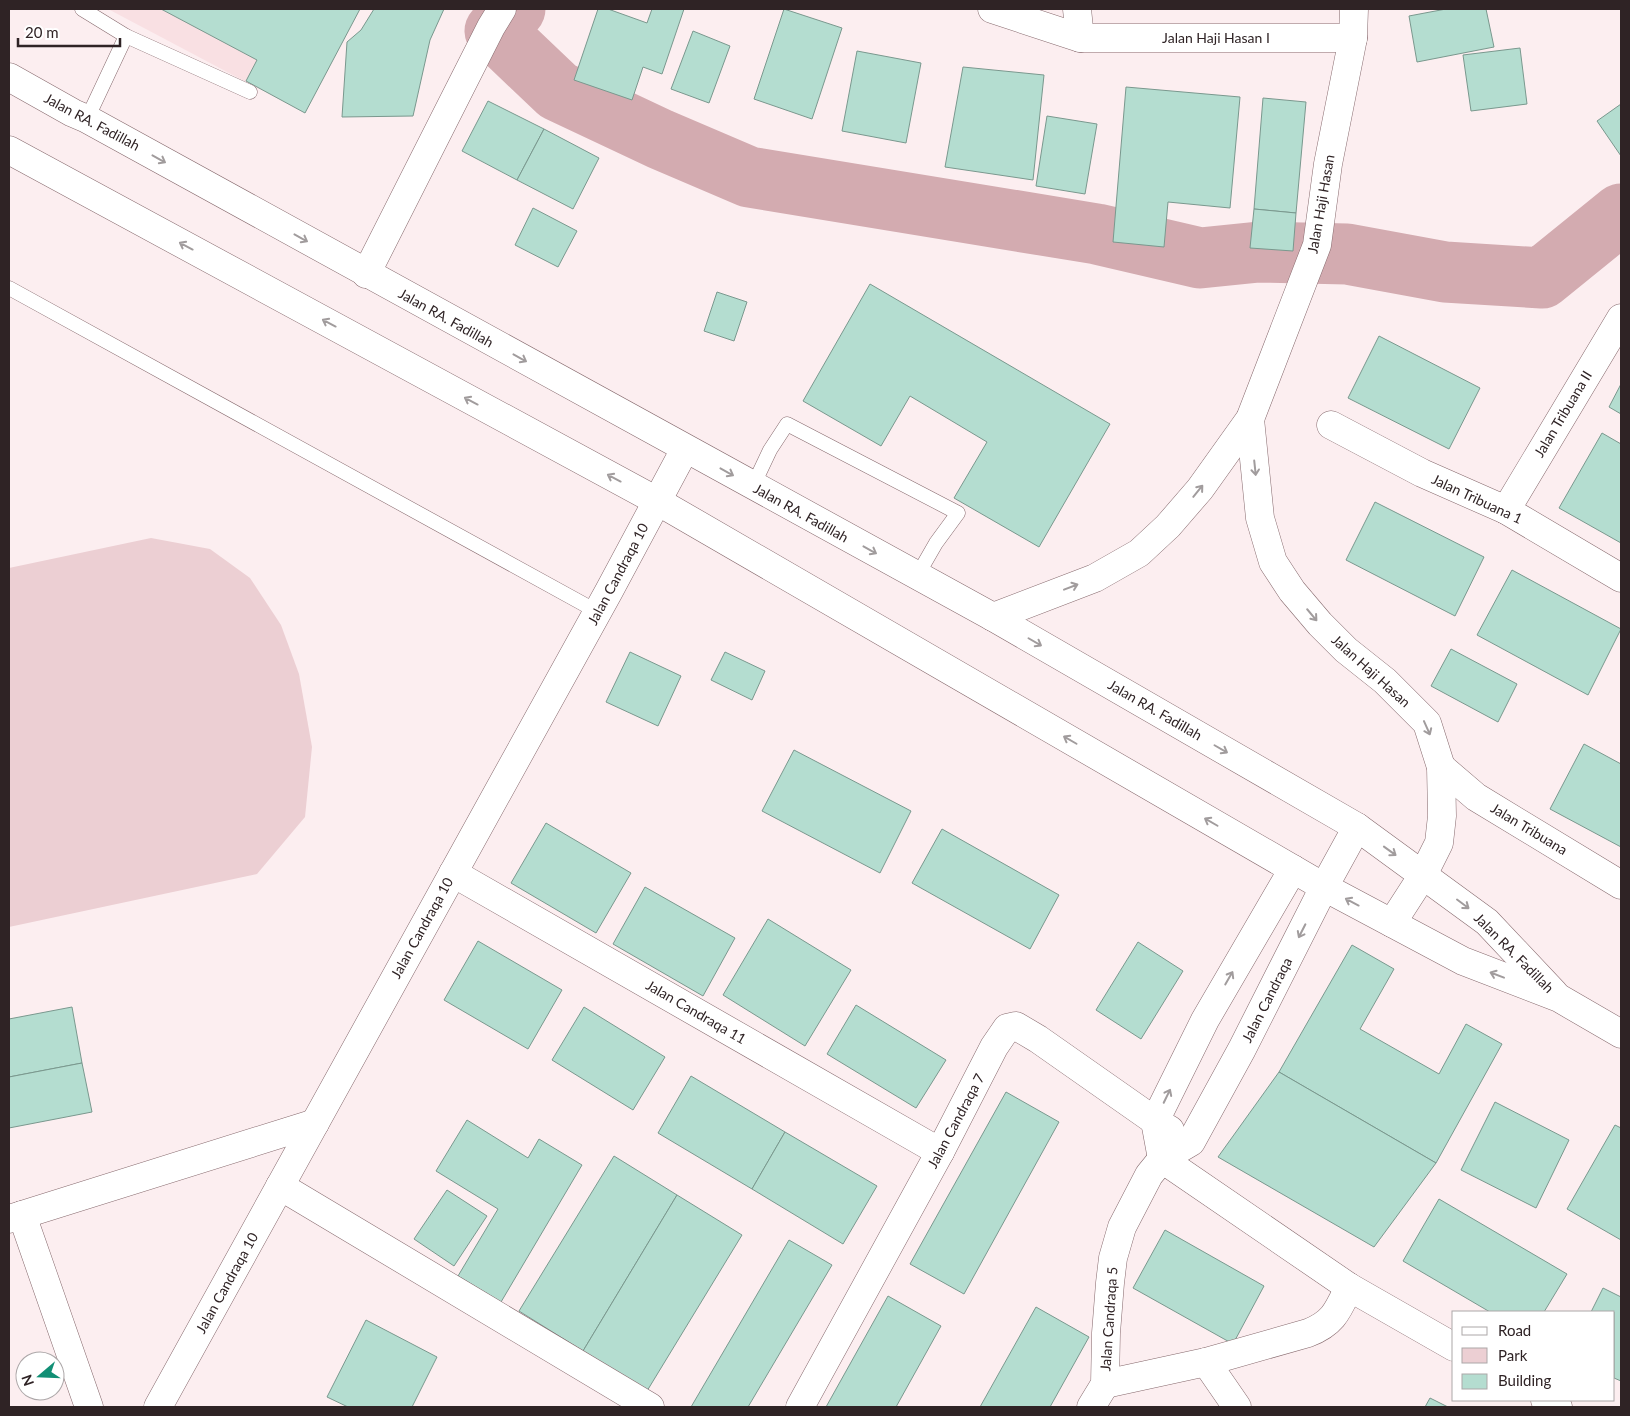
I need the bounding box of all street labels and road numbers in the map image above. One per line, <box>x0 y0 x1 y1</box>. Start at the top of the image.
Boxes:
street label: Jalan Haji Hasan I <box>1162 29 1270 46</box>
street label: Jalan RA. Fadillah <box>42 89 143 154</box>
street label: Jalan Haji Hasan <box>1303 153 1338 255</box>
street label: Jalan RA. Fadillah <box>396 284 497 351</box>
street label: Jalan Tribuana II <box>1530 367 1595 460</box>
street label: Jalan Tribuana 1 <box>1429 470 1525 527</box>
street label: Jalan RA. Fadillah <box>751 479 852 546</box>
street label: Jalan Candraqa 10 <box>584 520 652 628</box>
street label: Jalan Haji Hasan <box>1328 631 1414 710</box>
street label: Jalan RA. Fadillah <box>1105 676 1205 743</box>
street label: Jalan Tribuana <box>1488 799 1571 858</box>
street label: Jalan Candraqa 10 <box>387 874 456 981</box>
street label: Jalan RA. Fadillah <box>1471 909 1558 996</box>
street label: Jalan Candraqa <box>1238 954 1295 1045</box>
street label: Jalan Candraqa 11 <box>643 976 749 1047</box>
street label: Jalan Candraqa 7 <box>923 1071 988 1171</box>
street label: Jalan Candraqa 10 <box>192 1229 261 1336</box>
street label: Jalan Candraqa 5 <box>1096 1266 1121 1372</box>

